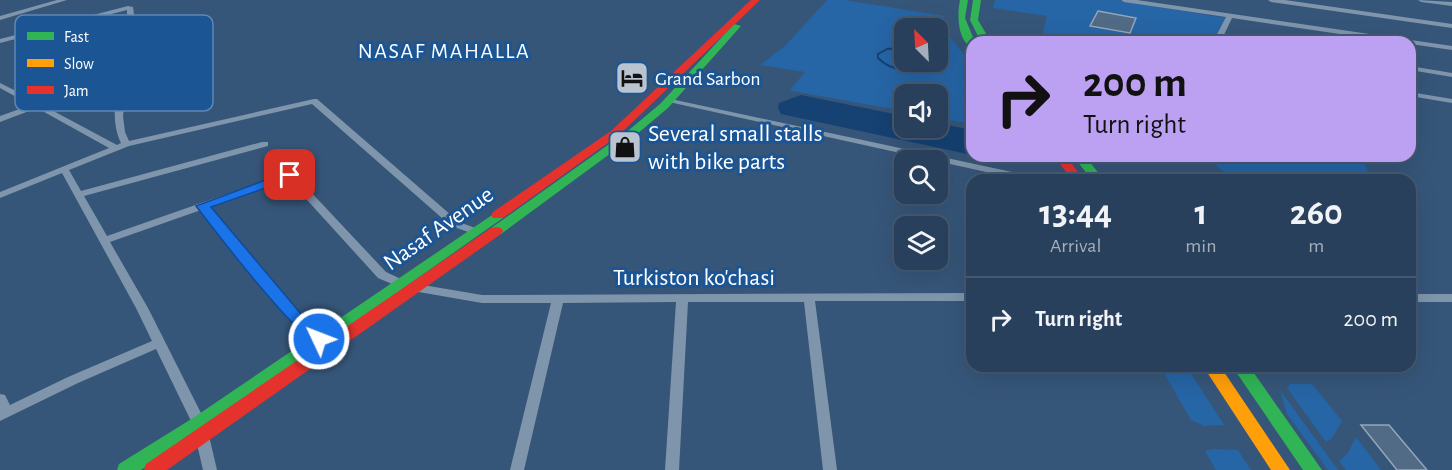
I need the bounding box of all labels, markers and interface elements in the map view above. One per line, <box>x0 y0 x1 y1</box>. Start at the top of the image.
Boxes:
legend <box>15 15 213 111</box>
north arrow <box>894 18 948 72</box>
map controls <box>894 18 948 270</box>
text: Fast <box>64 29 89 45</box>
district label: NASAF MAHALLA <box>358 40 530 62</box>
text: Slow <box>64 56 94 72</box>
hotel icon: Grand Sarbon <box>614 60 650 96</box>
icon: right <box>984 60 1062 138</box>
text: 200 m <box>1083 62 1187 104</box>
place label: Grand Sarbon <box>655 69 761 89</box>
text: Jam <box>64 83 89 99</box>
button: sound <box>894 84 948 138</box>
text: Turn right <box>1083 111 1186 138</box>
place label: Several small stalls with bike parts <box>648 122 823 174</box>
shop icon: Several small stalls with bike parts <box>607 129 643 165</box>
pin <box>264 149 315 200</box>
button: search <box>894 150 948 204</box>
icon: arrive <box>273 158 306 191</box>
street label: Nasaf Avenue <box>379 182 498 275</box>
text: 13:44 <box>1039 195 1112 231</box>
text: 1 <box>1194 195 1207 231</box>
text: 260 <box>1290 195 1343 231</box>
button: layers <box>894 216 948 270</box>
text: Arrival <box>1050 236 1101 256</box>
text: min <box>1185 236 1216 256</box>
text: m <box>1308 236 1324 256</box>
street label: Turkiston ko'chasi <box>613 266 775 290</box>
icon: right <box>984 303 1017 336</box>
position arrow <box>287 307 351 371</box>
text: Turn right <box>1035 308 1122 330</box>
text: 200 m <box>1344 308 1398 330</box>

